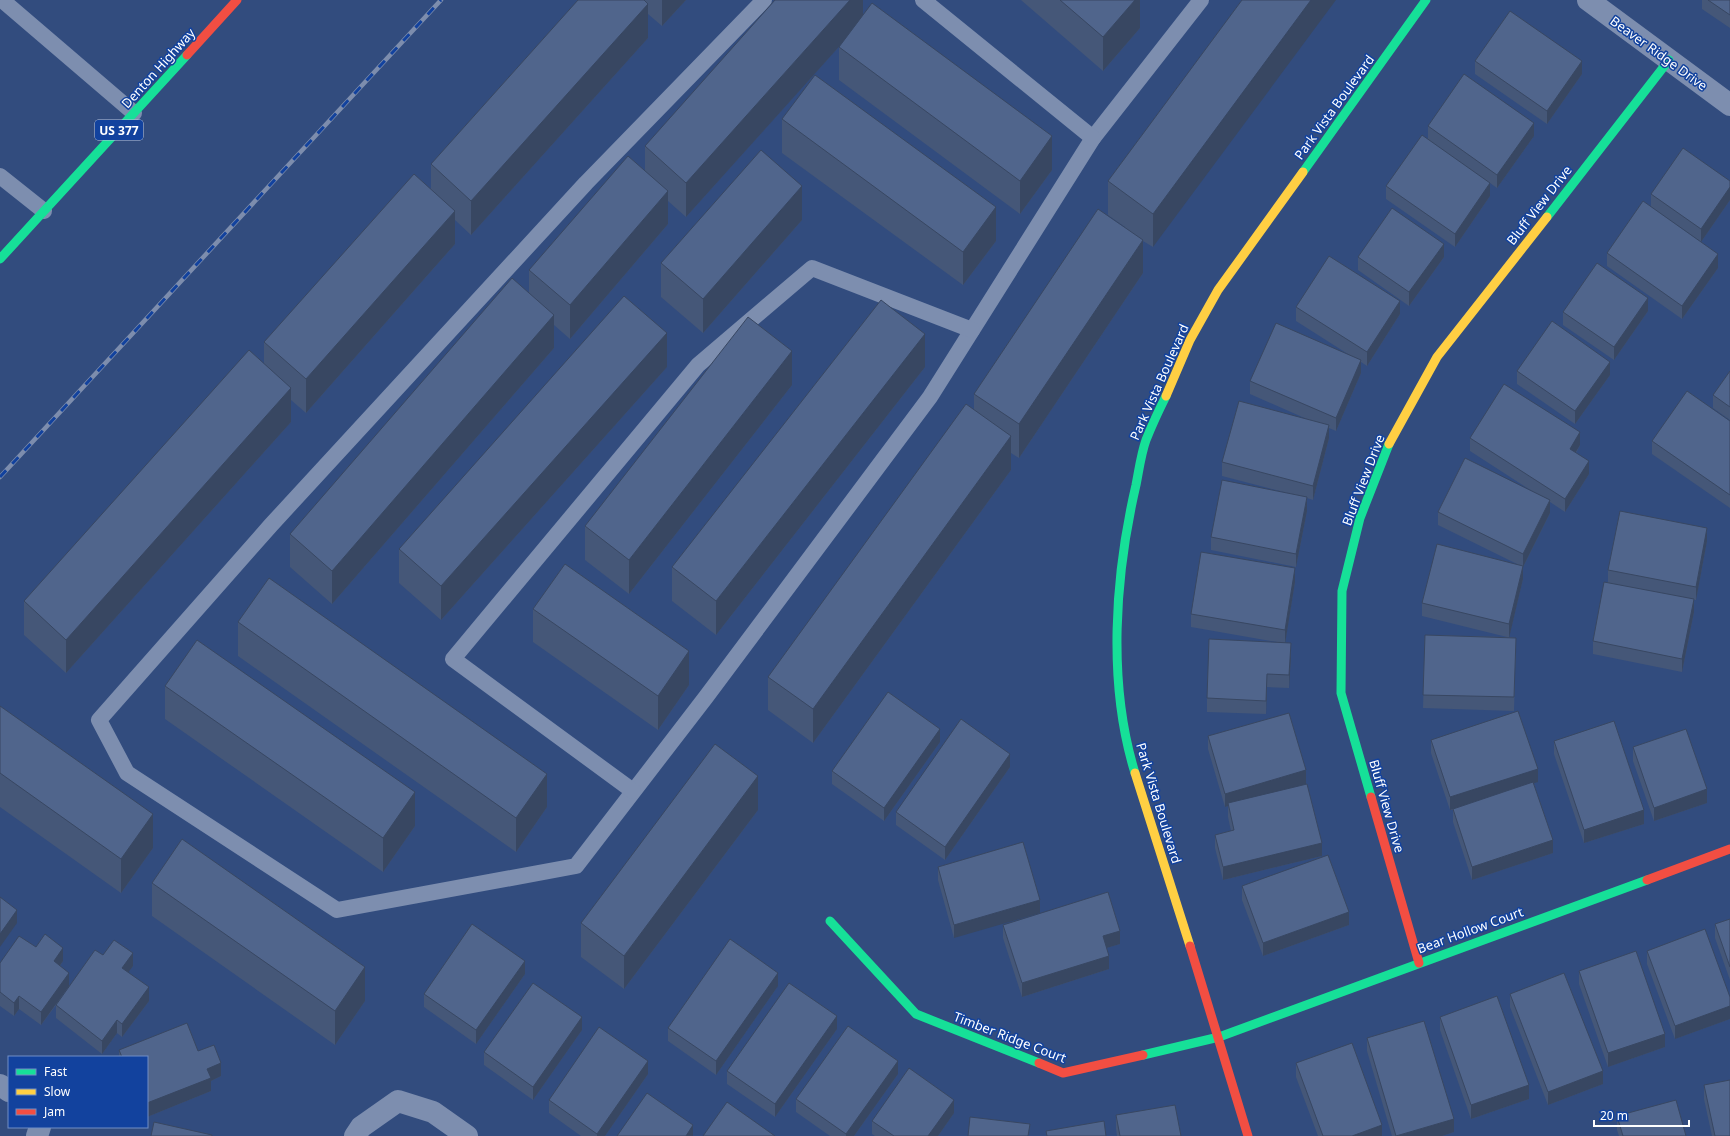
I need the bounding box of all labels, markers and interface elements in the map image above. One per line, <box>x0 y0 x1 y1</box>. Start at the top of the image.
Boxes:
street label: Beaver Ridge Drive <box>1607 12 1711 94</box>
street label: Denton Highway <box>117 24 199 112</box>
street label: Park Vista Boulevard <box>1290 51 1378 163</box>
road number: US 377 <box>95 120 143 140</box>
street label: Bluff View Drive <box>1502 162 1576 248</box>
street label: Park Vista Boulevard <box>1125 321 1193 443</box>
street label: Bluff View Drive <box>1337 432 1389 528</box>
street label: Park Vista Boulevard <box>1132 740 1186 866</box>
street label: Bluff View Drive <box>1365 757 1409 855</box>
street label: Bear Hollow Court <box>1415 902 1526 958</box>
street label: Timber Ridge Court <box>951 1007 1069 1067</box>
legend <box>8 1056 148 1128</box>
text: Fast <box>44 1063 68 1080</box>
text: Slow <box>44 1083 71 1100</box>
scale bar <box>1594 1102 1689 1128</box>
text: Jam <box>43 1103 65 1120</box>
text: 20 m <box>1600 1107 1628 1124</box>

